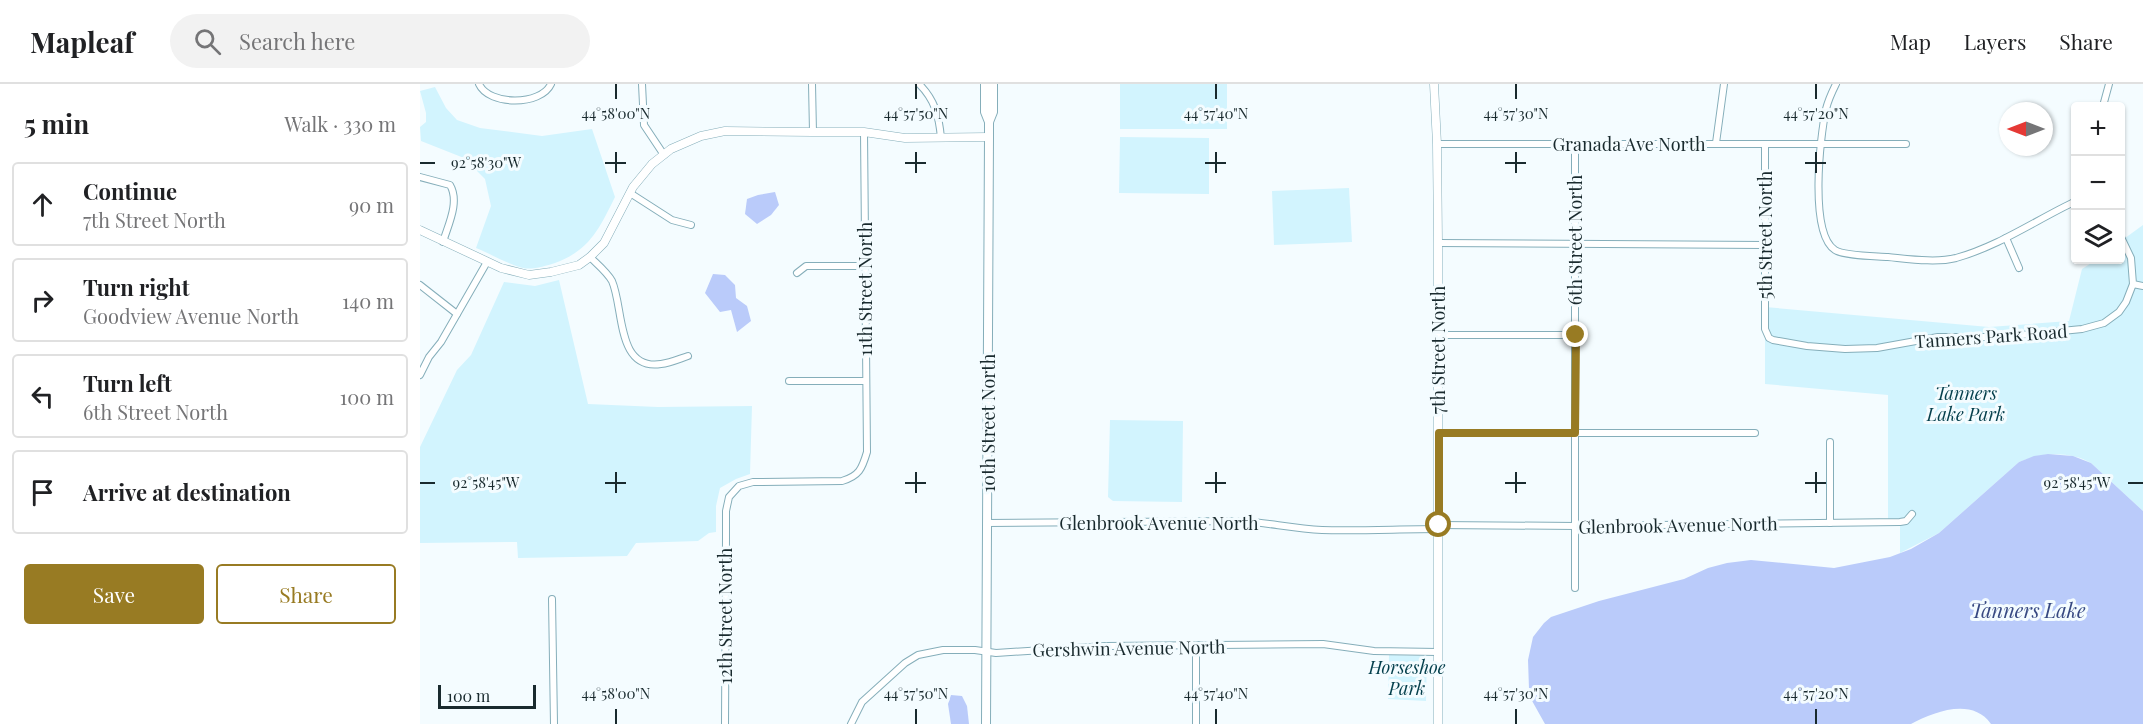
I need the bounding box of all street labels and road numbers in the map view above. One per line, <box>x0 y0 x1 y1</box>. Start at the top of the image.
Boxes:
street label: Granada Ave North <box>1552 132 1706 156</box>
street label: 5th Street North <box>1753 170 1777 299</box>
street label: 6th Street North <box>1563 174 1587 305</box>
street label: 11th Street North <box>853 221 877 356</box>
street label: 7th Street North <box>1426 285 1450 414</box>
street label: Tanners Park Road <box>1914 319 2069 353</box>
street label: 10th Street North <box>976 353 1000 492</box>
street label: Glenbrook Avenue North <box>1059 511 1259 535</box>
street label: Glenbrook Avenue North <box>1578 511 1778 539</box>
street label: 12th Street North <box>713 547 737 684</box>
street label: Gershwin Avenue North <box>1032 634 1226 662</box>

